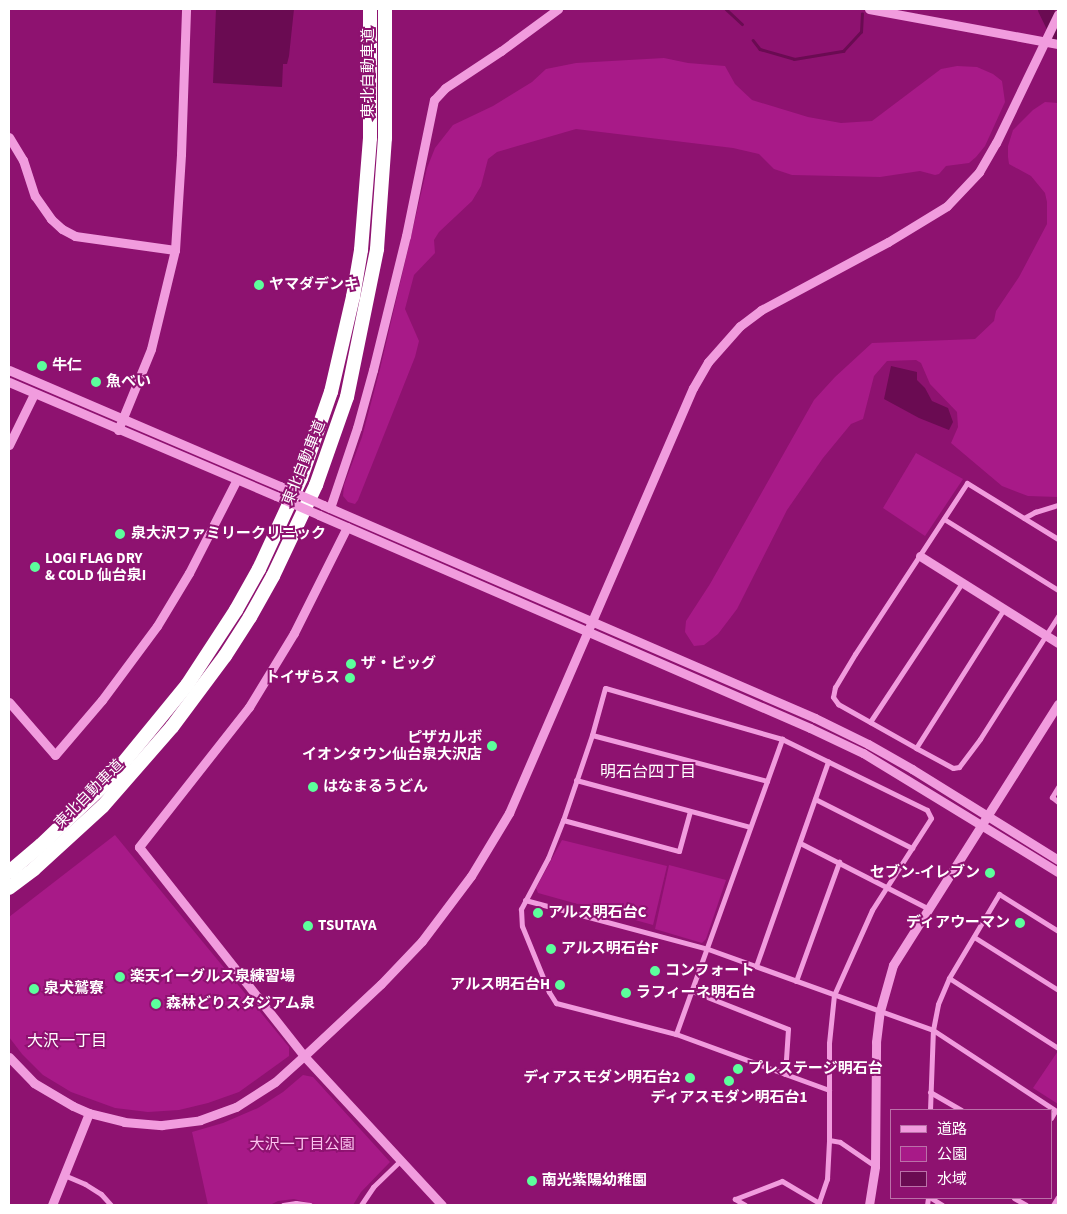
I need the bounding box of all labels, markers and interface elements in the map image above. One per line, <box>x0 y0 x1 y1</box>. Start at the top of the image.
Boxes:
street label: 東北自動車道 <box>360 28 378 118</box>
place label: ヤマダデンキ <box>269 276 359 294</box>
marker: ヤマダデンキ <box>253 279 265 291</box>
place label: 牛仁 <box>52 357 82 375</box>
marker: 牛仁 <box>36 360 48 372</box>
place label: 魚べい <box>106 373 151 391</box>
marker: 魚べい <box>90 376 102 388</box>
street label: 東北自動車道 <box>279 418 329 508</box>
place label: 泉大沢ファミリークリニック <box>131 525 326 543</box>
marker: 泉大沢ファミリークリニック <box>113 527 127 541</box>
place label: LOGI FLAG DRY & COLD 仙台泉I <box>45 549 146 584</box>
marker: LOGI FLAG DRY & COLD 仙台泉I <box>29 561 41 573</box>
place label: ザ・ビッグ <box>361 655 436 673</box>
marker: ザ・ビッグ <box>345 658 357 670</box>
place label: トイザらス <box>265 669 340 687</box>
marker: トイザらス <box>344 672 356 684</box>
place label: ピザカルボ イオンタウン仙台泉大沢店 <box>302 728 482 763</box>
marker: ピザカルボ イオンタウン仙台泉大沢店 <box>486 740 498 752</box>
street label: 東北自動車道 <box>51 756 127 832</box>
district label: 明石台四丁目 <box>600 762 696 782</box>
place label: はなまるうどん <box>323 778 428 796</box>
marker: はなまるうどん <box>307 781 319 793</box>
place label: セブン-イレブン <box>870 864 980 882</box>
marker: セブン-イレブン <box>984 867 996 879</box>
place label: アルス明石台C <box>548 904 647 922</box>
marker: アルス明石台C <box>532 907 544 919</box>
place label: ディアウーマン <box>905 914 1010 932</box>
place label: TSUTAYA <box>318 917 377 935</box>
marker: ディアウーマン <box>1014 917 1026 929</box>
marker: TSUTAYA <box>302 920 314 932</box>
place label: アルス明石台F <box>561 940 659 958</box>
marker: アルス明石台F <box>545 943 557 955</box>
place label: コンフォート <box>665 962 755 980</box>
marker: コンフォート <box>649 965 661 977</box>
place label: 楽天イーグルス泉練習場 <box>130 968 295 986</box>
marker: 楽天イーグルス泉練習場 <box>114 971 126 983</box>
place label: アルス明石台H <box>450 976 550 994</box>
marker: アルス明石台H <box>554 979 566 991</box>
place label: 泉犬鷲寮 <box>44 980 104 998</box>
marker: 泉犬鷲寮 <box>28 983 40 995</box>
place label: ラフィーネ明石台 <box>636 984 756 1002</box>
marker: ラフィーネ明石台 <box>620 987 632 999</box>
place label: 森林どりスタジアム泉 <box>166 995 316 1013</box>
marker: 森林どりスタジアム泉 <box>150 998 162 1010</box>
district label: 大沢一丁目 <box>27 1031 107 1051</box>
place label: プレステージ明石台 <box>748 1060 883 1078</box>
marker: プレステージ明石台 <box>732 1063 744 1075</box>
place label: ディアスモダン明石台2 <box>522 1069 680 1087</box>
marker: ディアスモダン明石台2 <box>684 1072 696 1084</box>
marker: ディアスモダン明石台1 <box>723 1075 735 1087</box>
place label: ディアスモダン明石台1 <box>650 1089 808 1107</box>
legend <box>890 1109 1052 1199</box>
text: 道路 <box>937 1119 967 1140</box>
park label: 大沢一丁目公園 <box>250 1136 354 1154</box>
text: 公園 <box>937 1144 967 1165</box>
text: 水域 <box>937 1169 967 1190</box>
place label: 南光紫陽幼稚園 <box>542 1172 647 1190</box>
marker: 南光紫陽幼稚園 <box>526 1175 538 1187</box>

